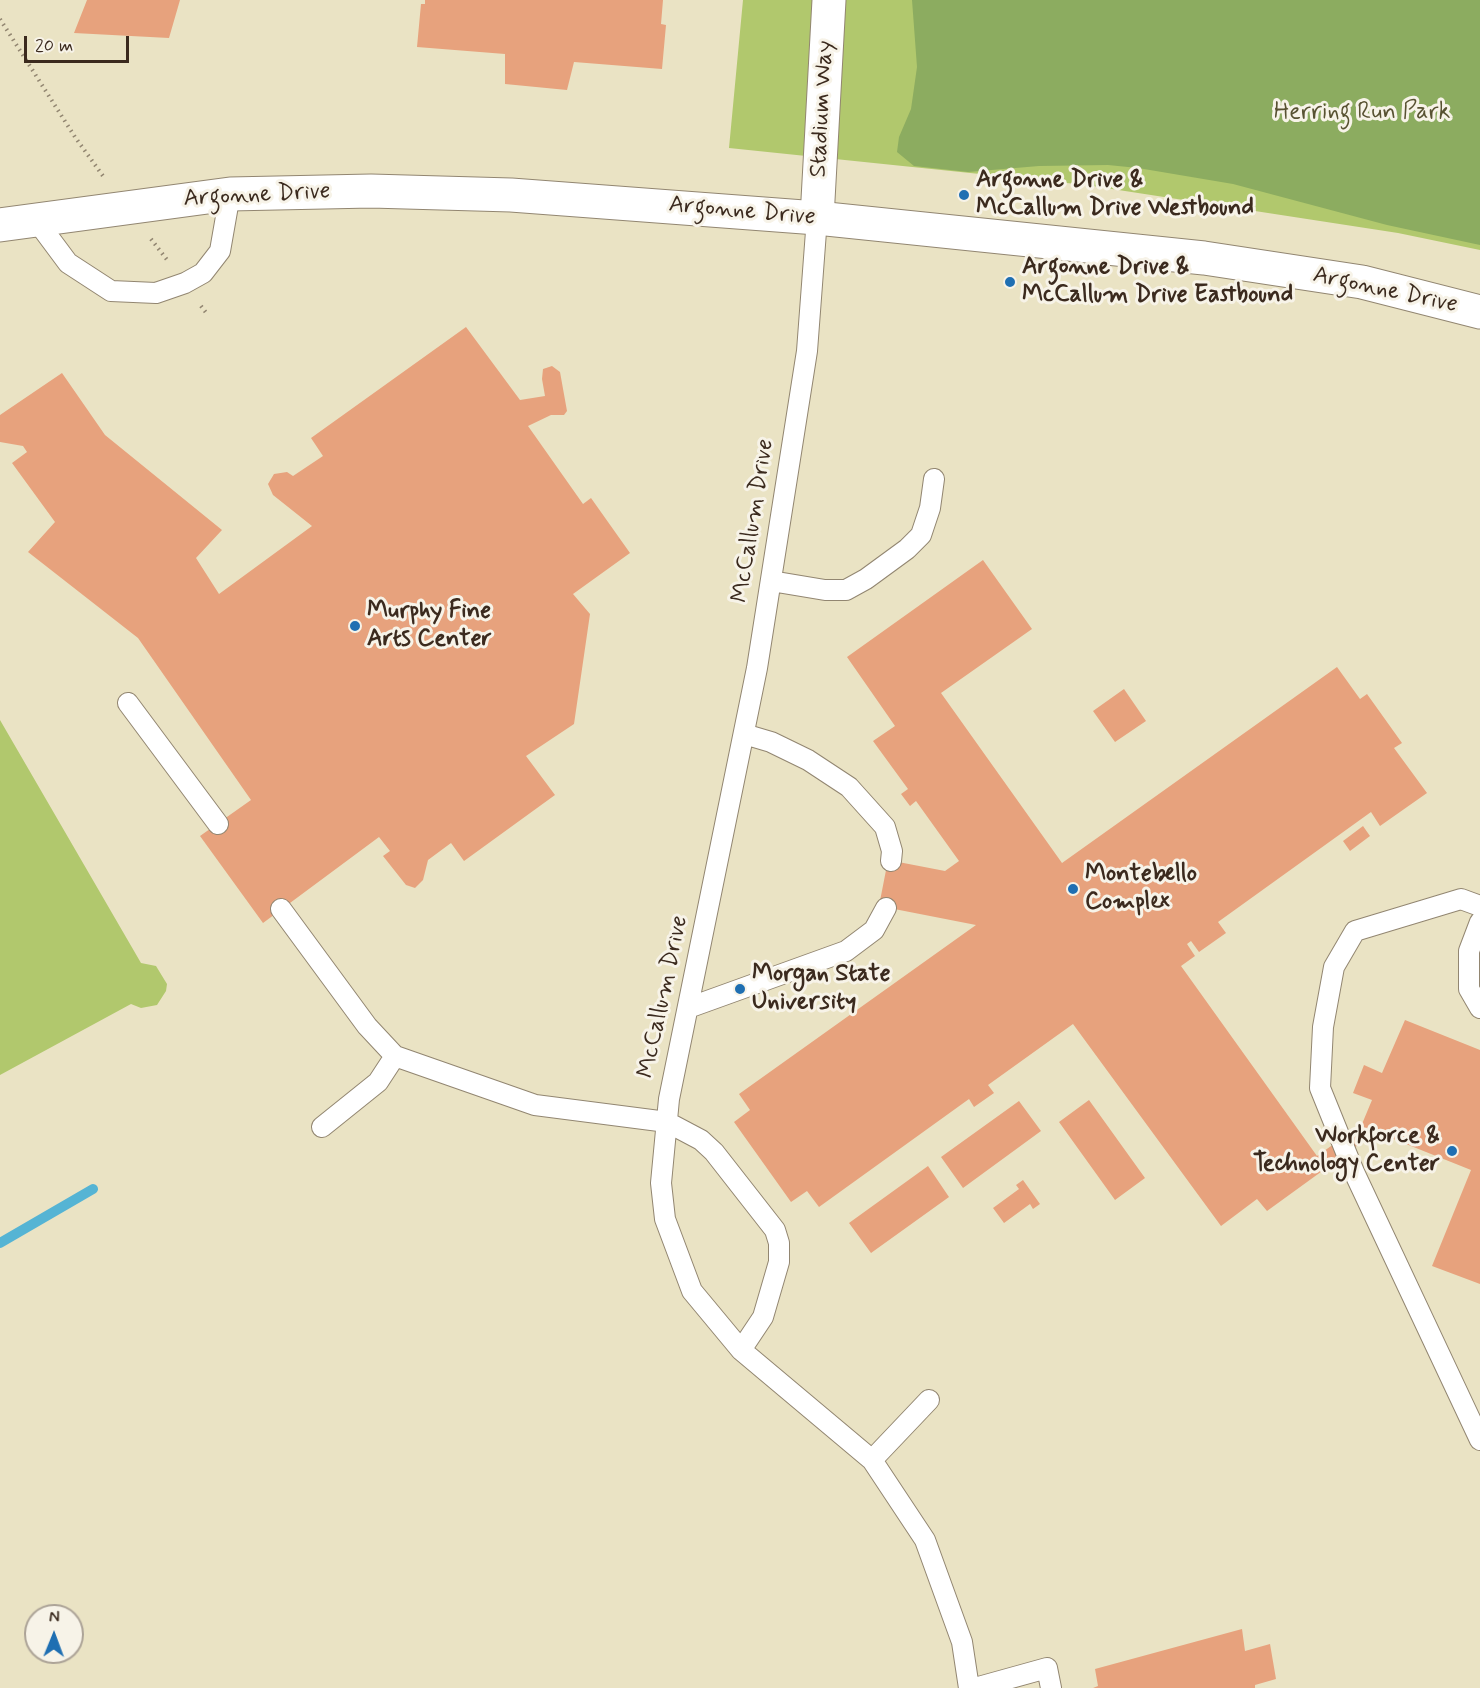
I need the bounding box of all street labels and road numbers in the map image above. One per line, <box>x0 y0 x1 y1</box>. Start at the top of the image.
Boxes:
street label: Stadium Way <box>805 40 841 178</box>
street label: Argonne Drive <box>183 178 331 214</box>
street label: Argonne Drive <box>667 191 817 233</box>
street label: Argonne Drive <box>1310 262 1460 320</box>
street label: McCallum Drive <box>727 437 781 605</box>
street label: McCallum Drive <box>633 913 695 1081</box>

